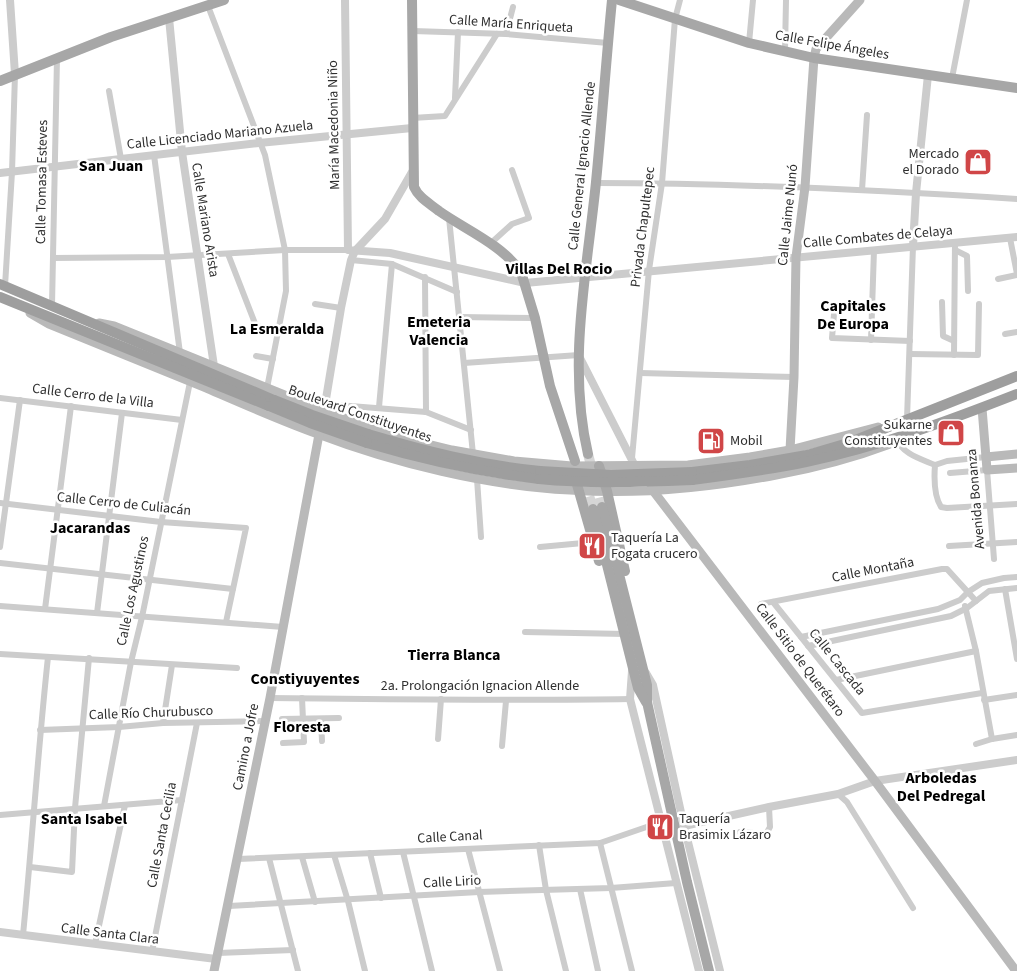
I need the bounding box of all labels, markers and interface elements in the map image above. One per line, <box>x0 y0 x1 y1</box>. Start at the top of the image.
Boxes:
street label: Calle María Enriqueta <box>448 10 574 38</box>
street label: Calle Felipe Ángeles <box>773 25 891 65</box>
street label: María Macedonia Niño <box>323 60 345 190</box>
street label: Calle General Ignacio Allende <box>563 80 601 251</box>
street label: Calle Licenciado Mariano Azuela <box>126 115 314 155</box>
street label: Calle Tomasa Esteves <box>31 120 53 244</box>
place label: Mercado el Dorado <box>903 144 959 180</box>
shop icon: Mercado el Dorado <box>963 147 993 177</box>
district label: San Juan <box>79 155 143 177</box>
street label: Calle Mariano Arista <box>186 161 224 279</box>
street label: Calle Jaime Nunó <box>773 163 803 267</box>
street label: Privada Chapultepec <box>626 165 660 288</box>
street label: Calle Combates de Celaya <box>802 220 954 254</box>
district label: Villas Del Rocio <box>505 258 612 280</box>
district label: Capitales De Europa <box>817 295 889 335</box>
district label: Emeteria Valencia <box>407 311 471 351</box>
district label: La Esmeralda <box>230 318 324 340</box>
street label: Calle Cerro de la Villa <box>31 379 155 413</box>
street label: Boulevard Constituyentes <box>286 380 434 448</box>
place label: Sukarne Constituyentes <box>844 415 932 451</box>
shop icon: Sukarne Constituyentes <box>936 418 966 448</box>
fuel station icon: Mobil <box>696 426 726 456</box>
place label: Mobil <box>730 431 763 451</box>
street label: Avenida Bonanza <box>962 448 990 550</box>
street label: Calle Cerro de Culiacán <box>56 487 192 521</box>
district label: Jacarandas <box>50 517 130 539</box>
place label: Taquería La Fogata crucero <box>611 528 698 564</box>
restaurant icon: Taquería La Fogata crucero <box>577 531 607 561</box>
street label: Calle Los Agustinos <box>112 534 154 648</box>
street label: Calle Montaña <box>830 552 916 588</box>
street label: Calle Sitio de Querétaro <box>750 599 850 721</box>
street label: Calle Cascada <box>804 624 870 700</box>
district label: Tierra Blanca <box>407 644 501 666</box>
district label: Constiyuyentes <box>251 668 359 690</box>
street label: 2a. Prolongación Ignacion Allende <box>381 676 579 696</box>
street label: Calle Río Churubusco <box>89 701 213 725</box>
street label: Camino a Jofre <box>228 702 264 792</box>
district label: Floresta <box>273 716 331 738</box>
district label: Arboledas Del Pedregal <box>897 767 986 807</box>
street label: Calle Santa Cecilia <box>142 780 182 890</box>
district label: Santa Isabel <box>41 808 128 830</box>
place label: Taquería Brasimix Lázaro <box>679 809 771 845</box>
restaurant icon: Taquería Brasimix Lázaro <box>645 812 675 842</box>
street label: Calle Canal <box>417 825 484 849</box>
street label: Calle Lirio <box>422 870 482 894</box>
street label: Calle Santa Clara <box>60 918 160 950</box>

